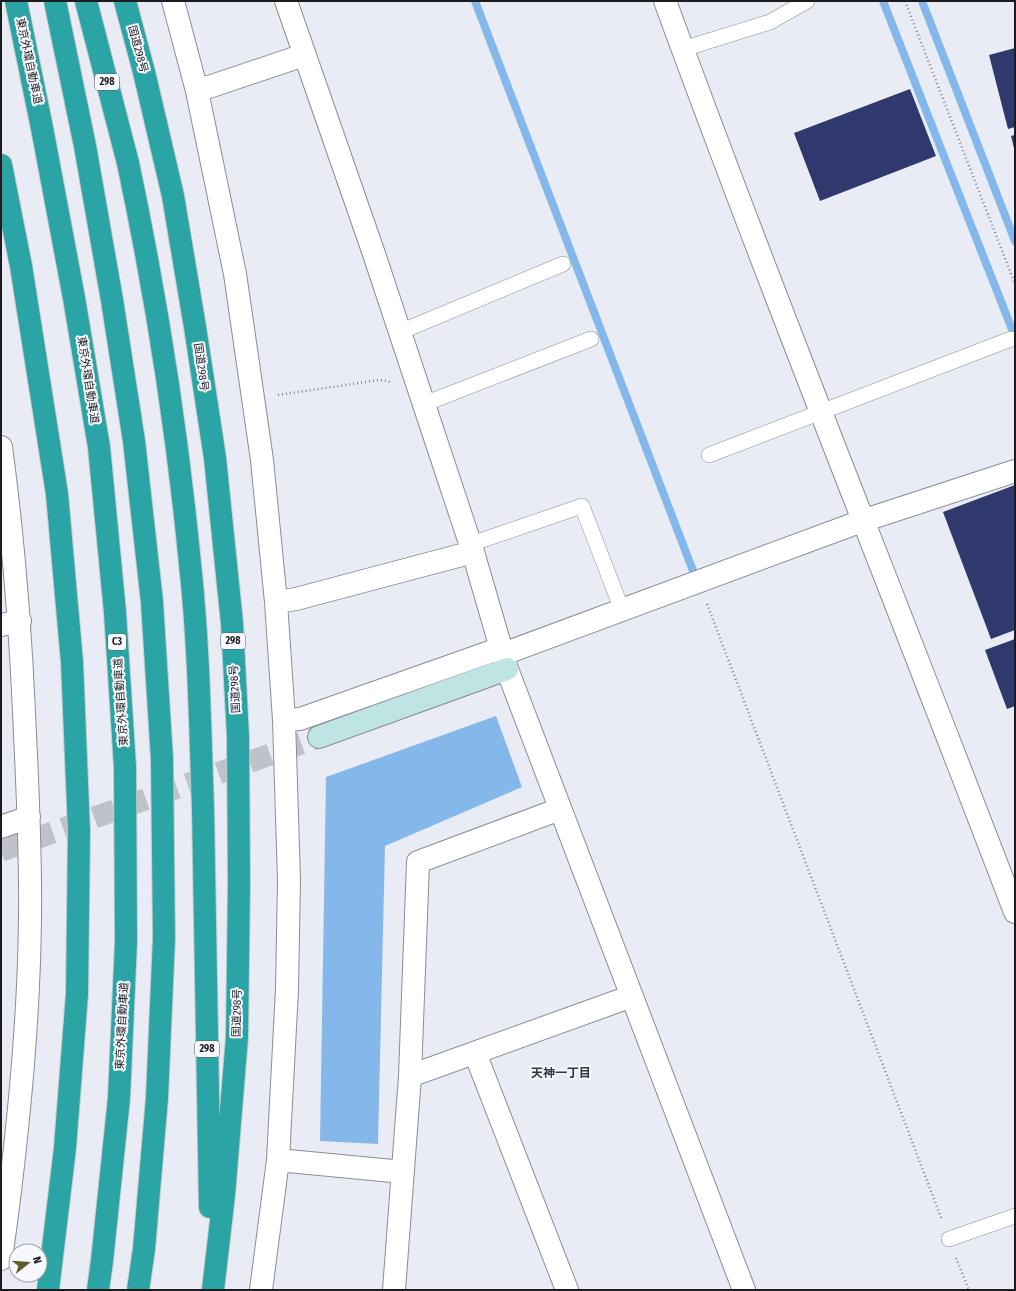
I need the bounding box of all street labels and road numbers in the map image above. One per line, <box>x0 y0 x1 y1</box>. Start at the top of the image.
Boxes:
street label: 東京外環自動車道 <box>13 17 45 105</box>
street label: 国道298号 <box>125 24 151 74</box>
road number: 298 <box>95 74 119 90</box>
street label: 東京外環自動車道 <box>75 336 101 424</box>
street label: 国道298号 <box>191 342 211 392</box>
road number: 298 <box>221 633 245 649</box>
road number: C3 <box>108 634 126 650</box>
street label: 東京外環自動車道 <box>111 658 131 746</box>
street label: 国道298号 <box>227 664 243 714</box>
street label: 東京外環自動車道 <box>113 982 131 1070</box>
street label: 国道298号 <box>230 989 244 1037</box>
road number: 298 <box>195 1041 219 1057</box>

